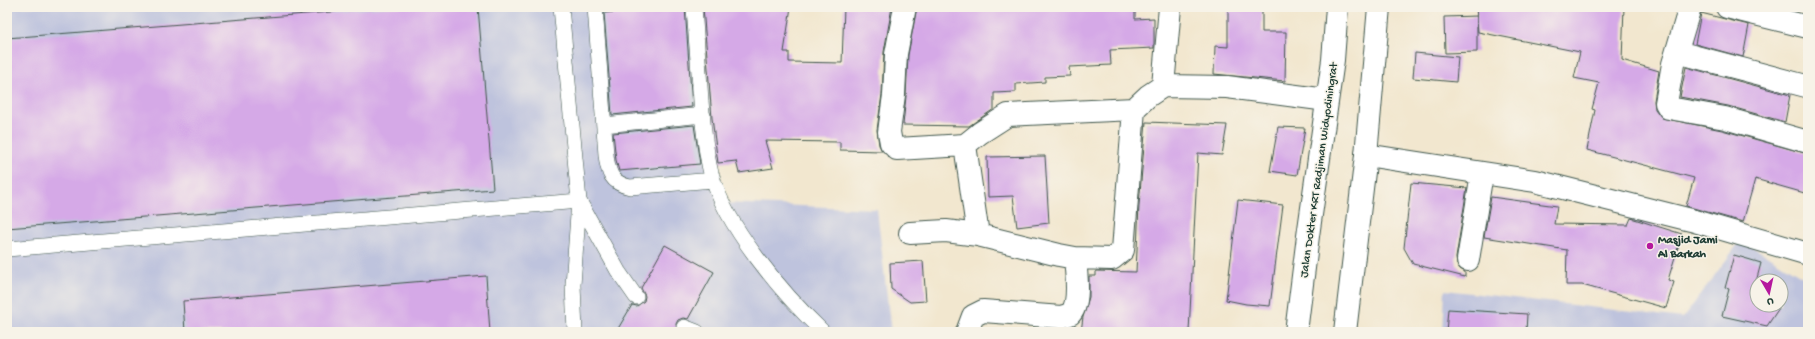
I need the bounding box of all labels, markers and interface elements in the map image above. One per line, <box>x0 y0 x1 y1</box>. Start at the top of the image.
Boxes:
street label: Jalan Dokter KRT Radjiman Widyodiningrat <box>1298 61 1342 279</box>
place label: Masjid Jami Al Barkah <box>1657 234 1718 262</box>
marker: Masjid Jami Al Barkah <box>1645 241 1655 251</box>
north arrow <box>1749 273 1789 313</box>
text: U <box>1766 294 1774 307</box>

